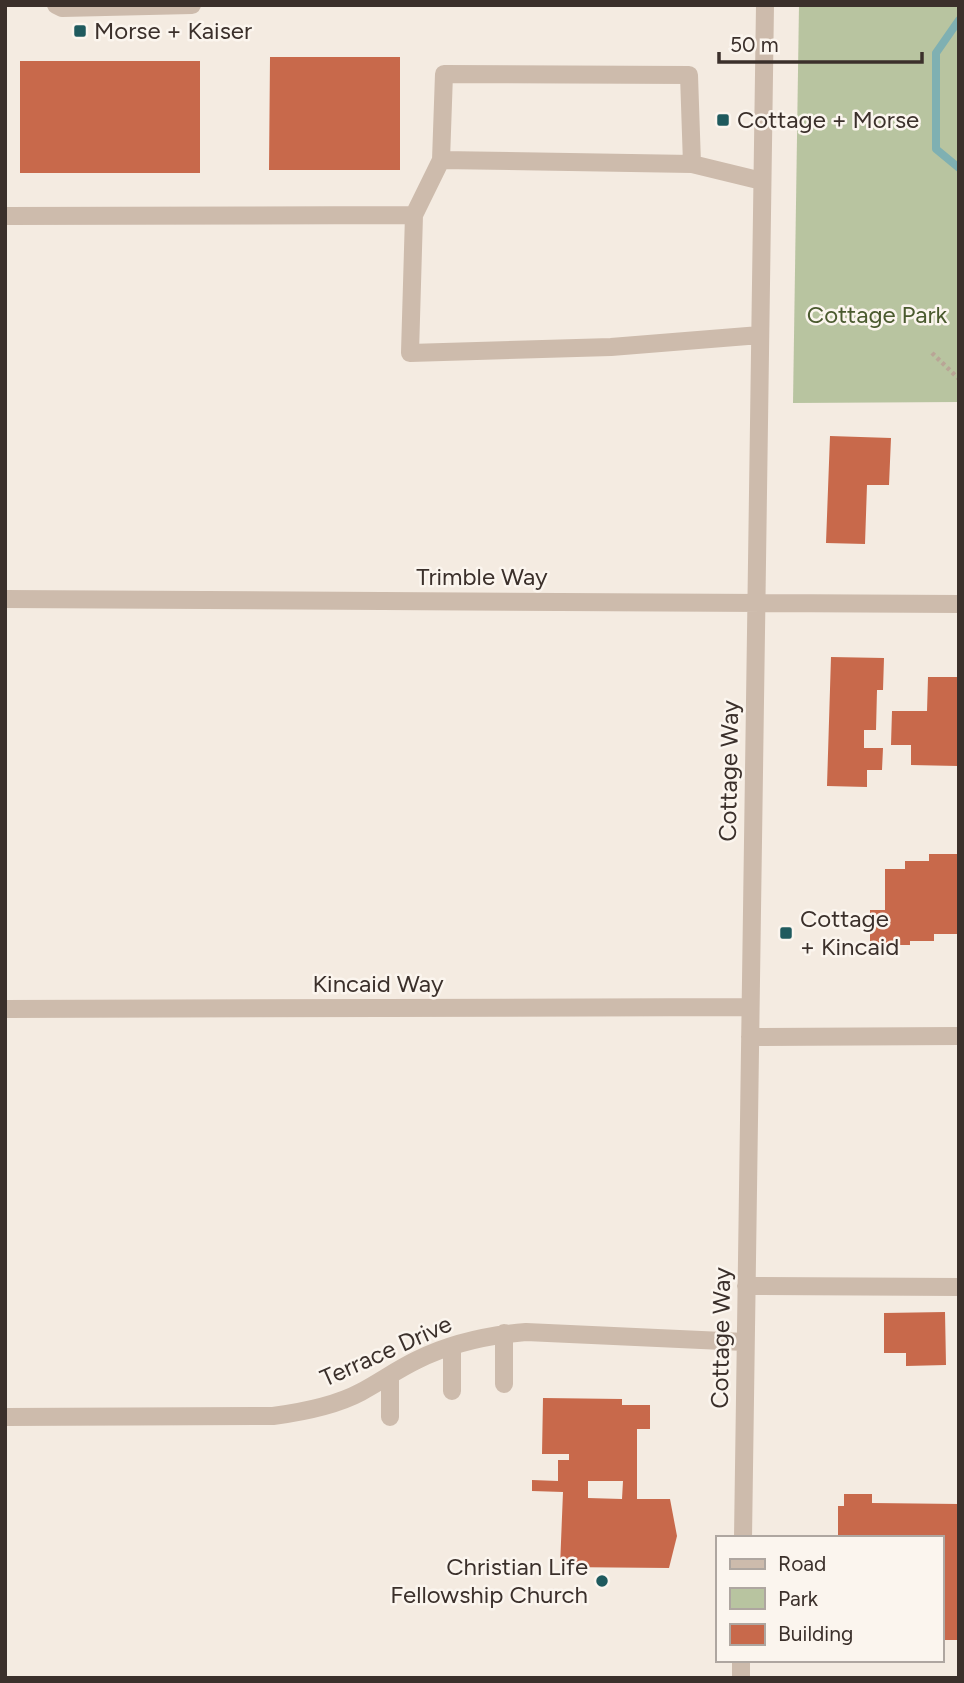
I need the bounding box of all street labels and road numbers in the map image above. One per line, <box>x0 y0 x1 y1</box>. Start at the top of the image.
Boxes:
street label: Trimble Way <box>416 562 548 591</box>
street label: Cottage Way <box>713 700 744 842</box>
street label: Kincaid Way <box>312 969 444 998</box>
street label: Cottage Way <box>705 1267 736 1409</box>
street label: Terrace Drive <box>316 1309 456 1392</box>

